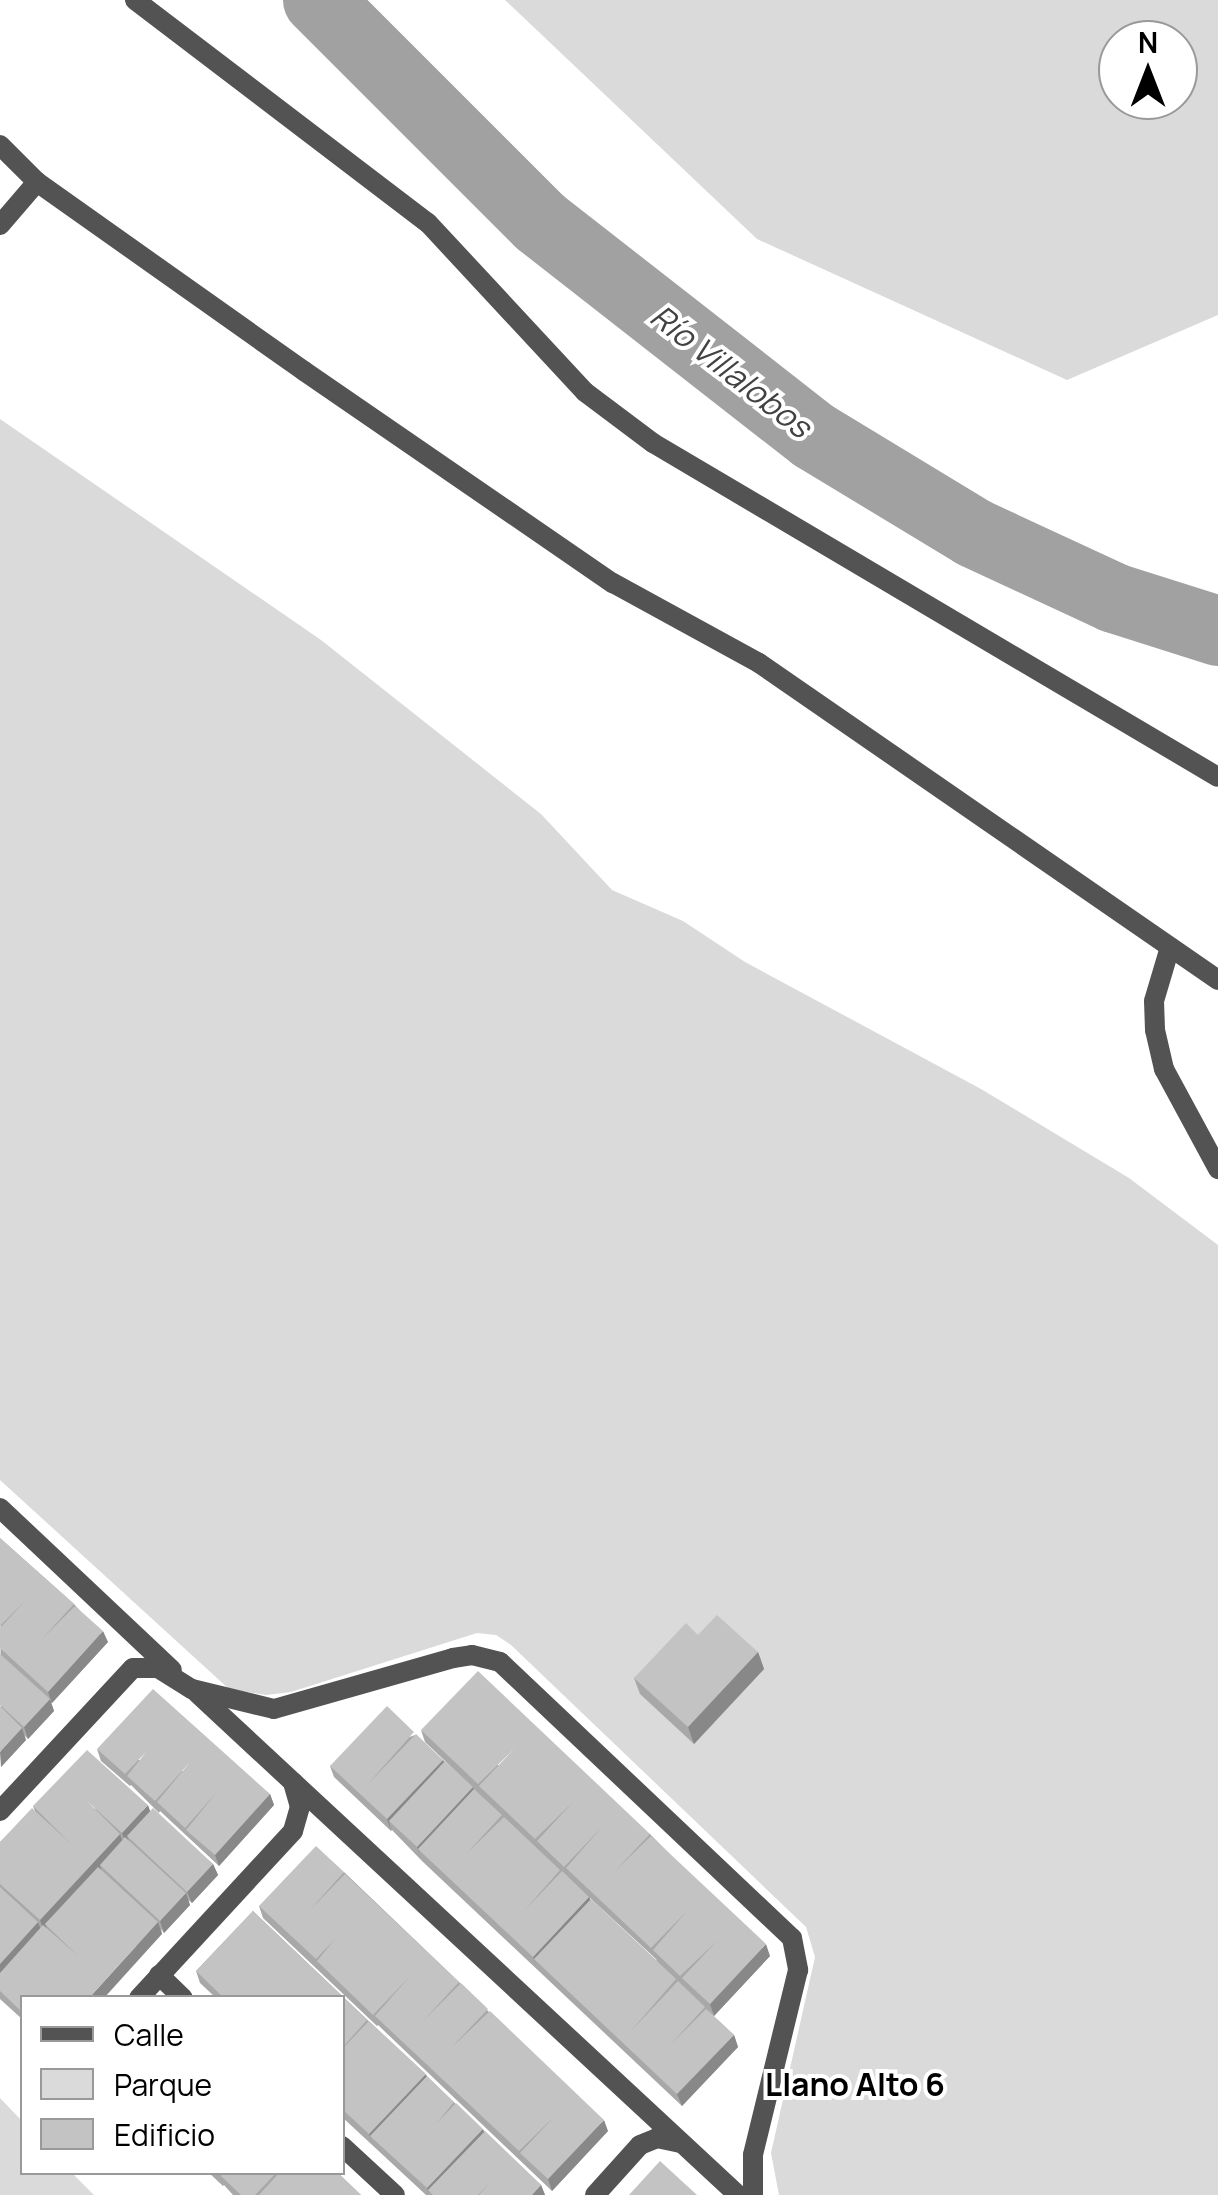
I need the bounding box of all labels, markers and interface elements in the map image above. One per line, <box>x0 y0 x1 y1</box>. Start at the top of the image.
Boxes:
north arrow <box>1098 20 1198 120</box>
text: N <box>1138 23 1158 61</box>
water label: Río Villalobos <box>643 297 819 445</box>
legend <box>20 1995 345 2175</box>
text: Calle <box>114 2014 184 2055</box>
text: Parque <box>114 2064 212 2105</box>
district label: Llano Alto 6 <box>765 2065 945 2103</box>
text: Edificio <box>114 2114 215 2155</box>

